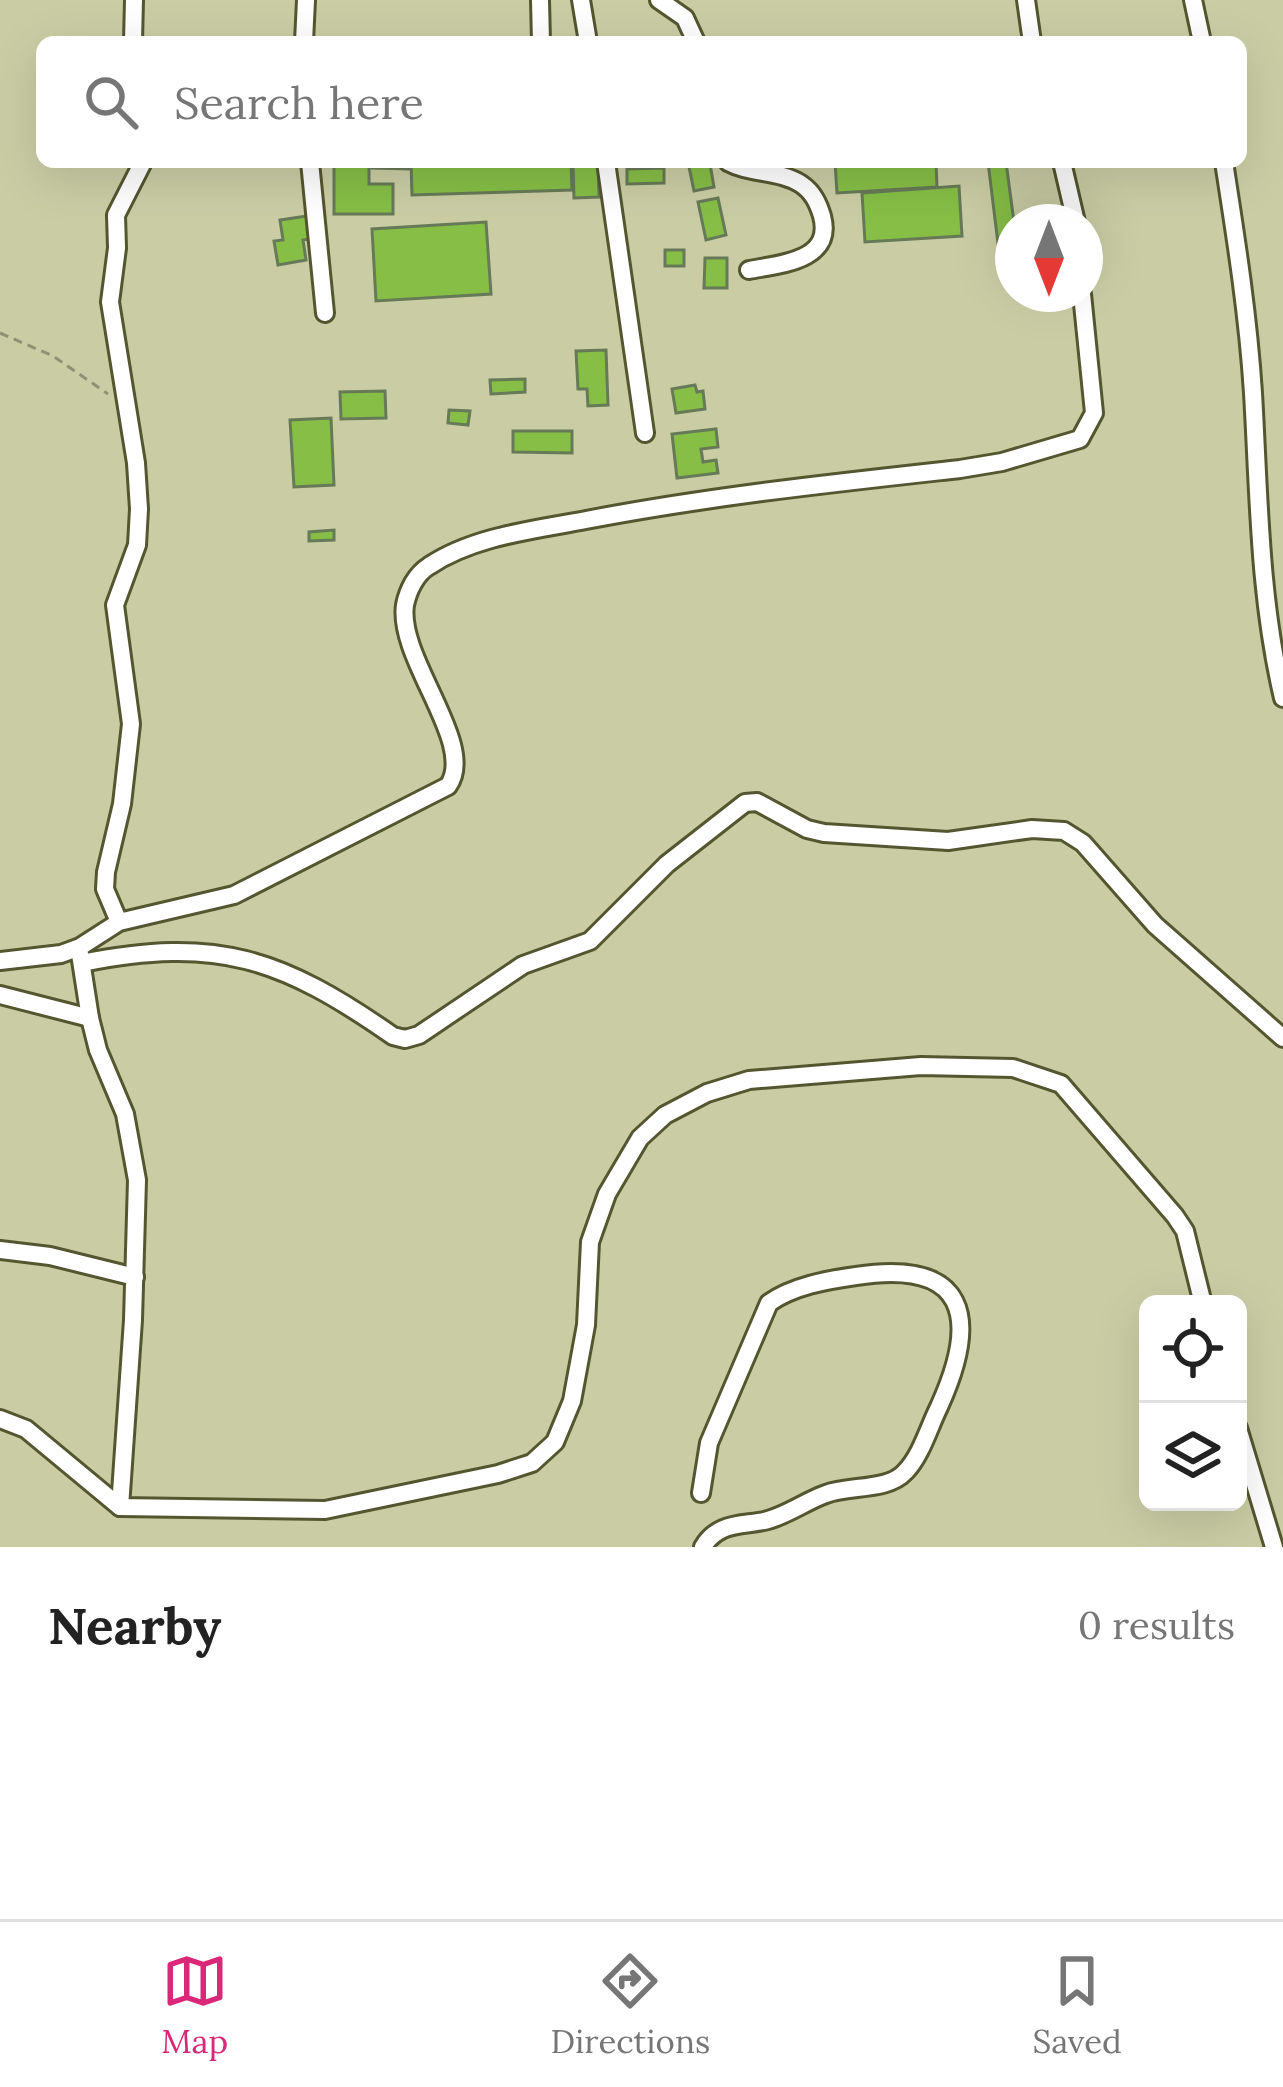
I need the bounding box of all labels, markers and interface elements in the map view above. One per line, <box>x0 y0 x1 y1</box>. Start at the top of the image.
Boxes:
search box <box>36 36 1247 168</box>
icon: search <box>78 69 144 135</box>
text: Search here <box>174 74 424 131</box>
north arrow <box>995 204 1103 312</box>
map controls <box>1139 1295 1247 1511</box>
button: locate <box>1139 1295 1247 1403</box>
button: layers <box>1139 1403 1247 1511</box>
text: Nearby <box>48 1593 221 1658</box>
text: 0 results <box>1078 1600 1235 1650</box>
tab: Map <box>161 1948 228 2062</box>
tab: Directions <box>551 1948 710 2062</box>
tab: Saved <box>1033 1948 1122 2062</box>

